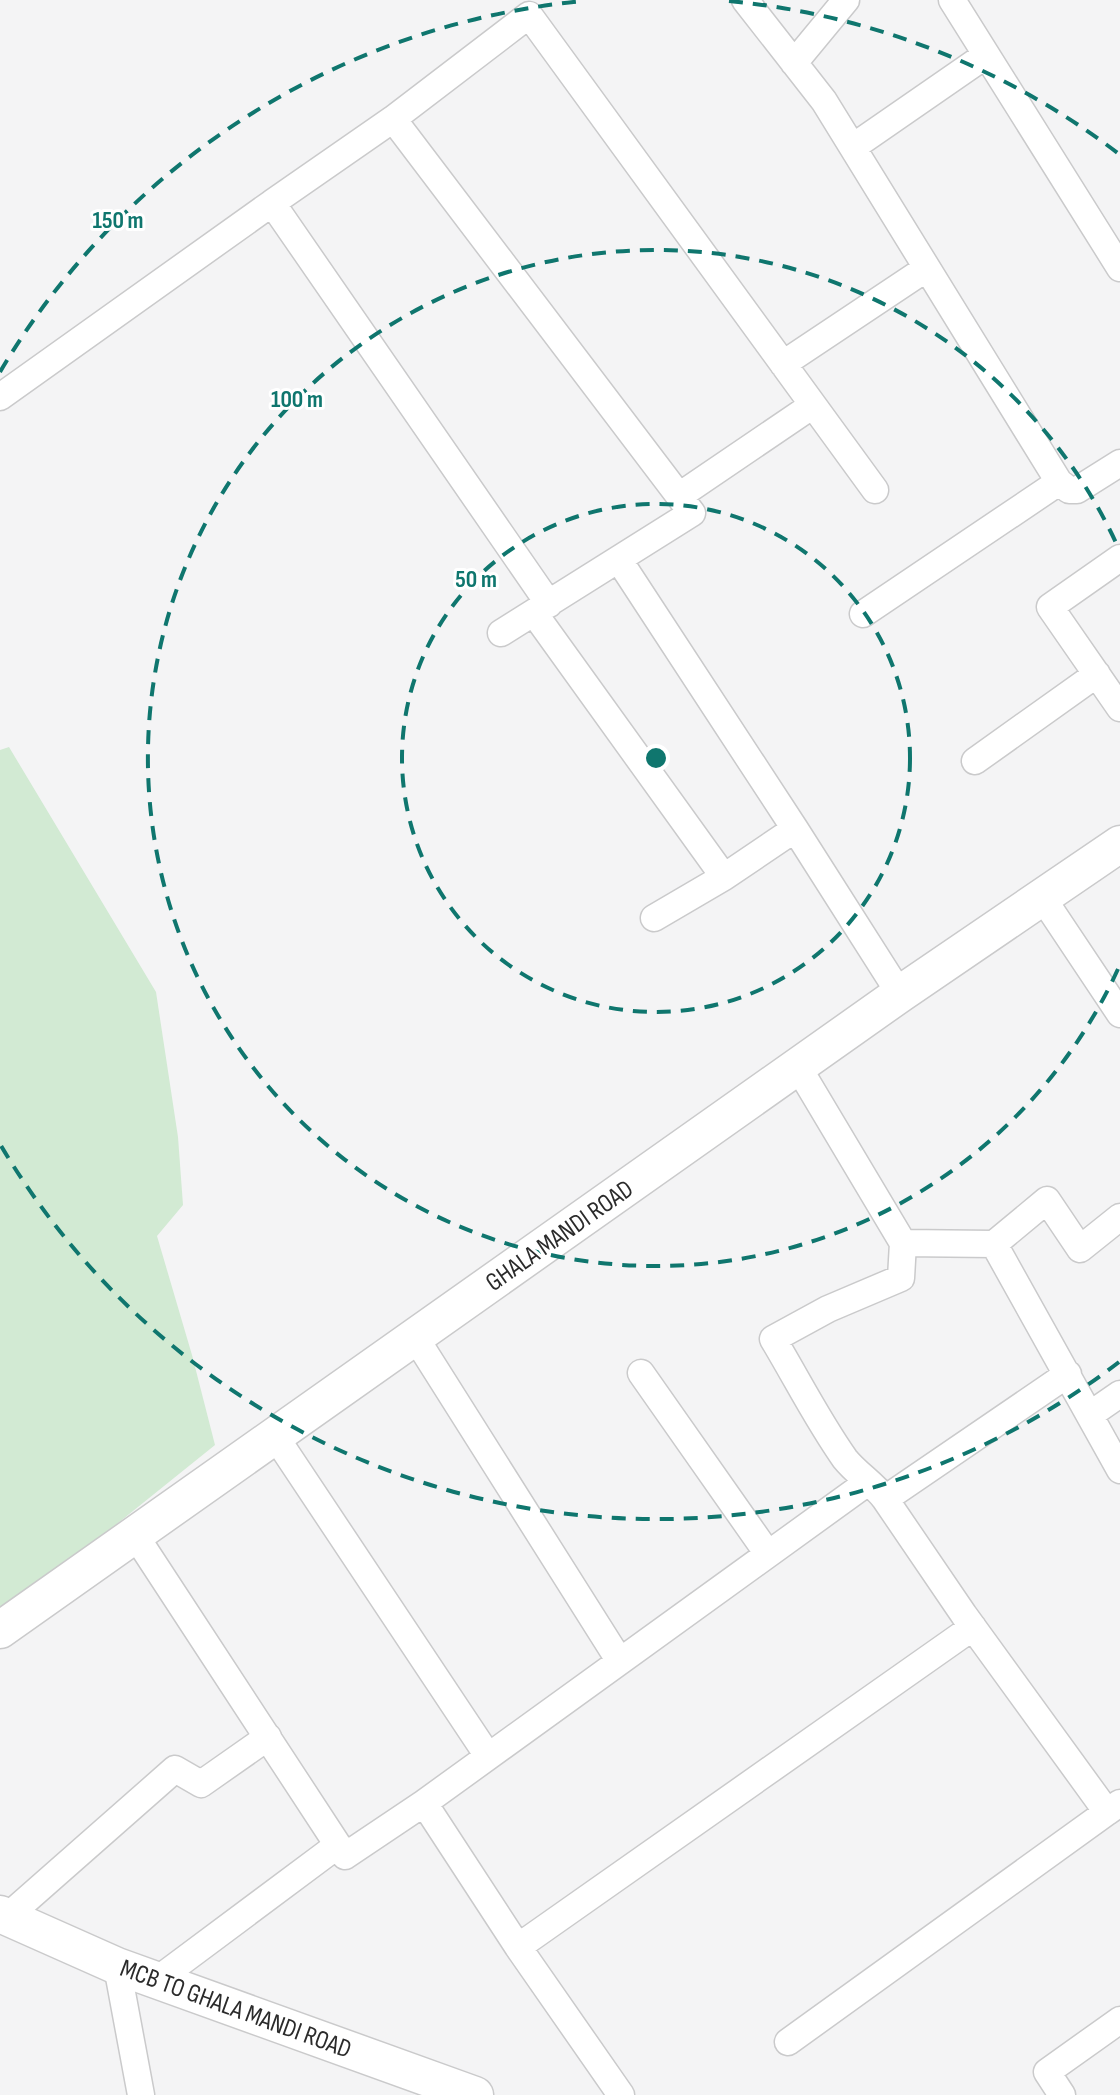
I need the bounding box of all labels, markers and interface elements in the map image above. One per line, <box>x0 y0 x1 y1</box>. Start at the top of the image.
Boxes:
text: 150 m <box>92 206 144 235</box>
text: 100 m <box>271 385 323 414</box>
text: 50 m <box>455 565 497 594</box>
centre of rings <box>642 744 670 772</box>
street label: GHALA MANDI ROAD <box>480 1174 640 1299</box>
street label: MCB TO GHALA MANDI ROAD <box>116 1953 355 2066</box>

